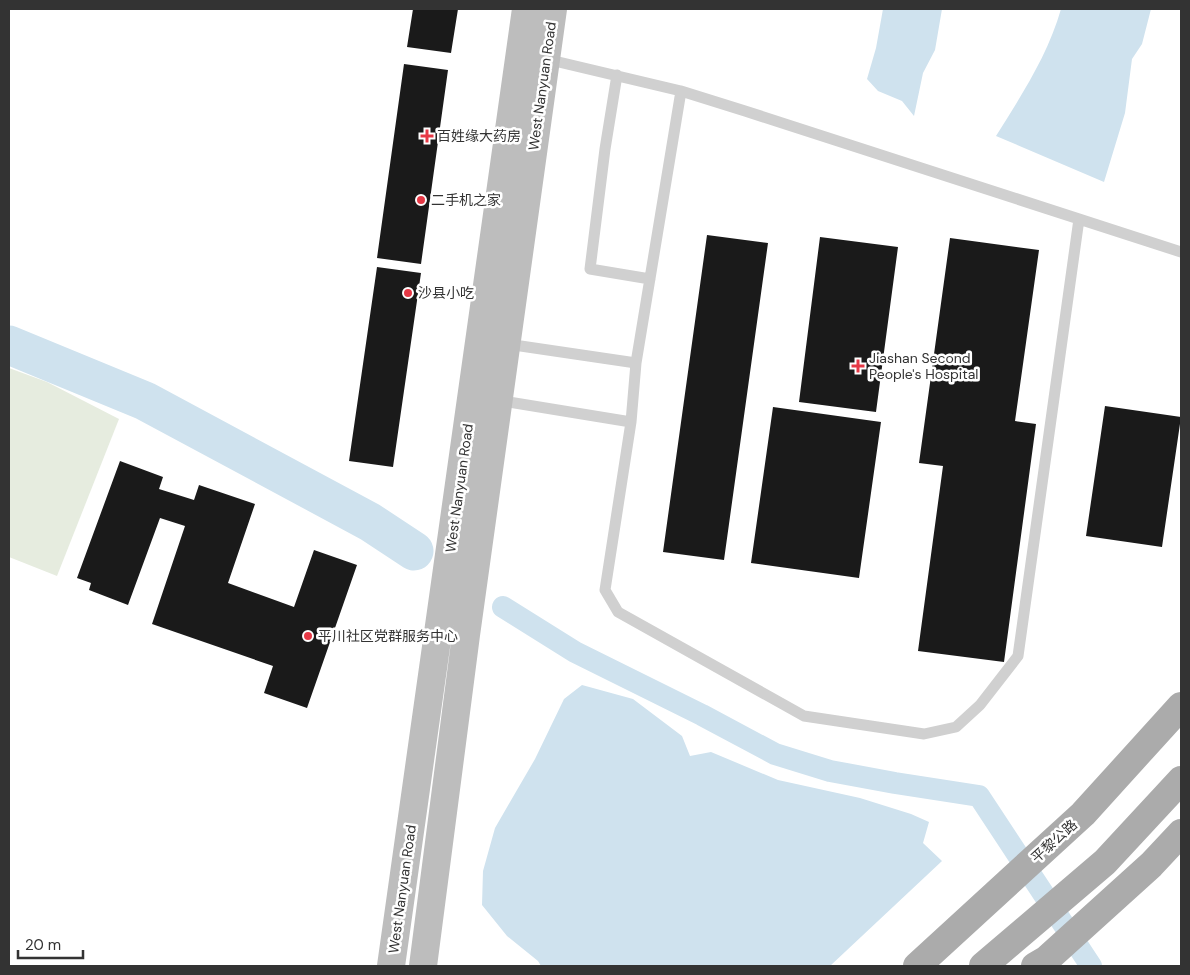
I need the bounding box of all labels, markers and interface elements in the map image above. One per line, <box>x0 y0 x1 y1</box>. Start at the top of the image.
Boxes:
street label: West Nanyuan Road <box>524 21 560 151</box>
place label: 百姓缘大药房 <box>437 127 521 145</box>
marker: 百姓缘大药房 <box>421 130 433 142</box>
place label: 二手机之家 <box>431 191 501 209</box>
marker: 二手机之家 <box>415 194 427 206</box>
place label: 沙县小吃 <box>418 284 474 302</box>
marker: 沙县小吃 <box>402 287 414 299</box>
place label: Jiashan Second People's Hospital <box>869 349 978 383</box>
marker: Jiashan Second People's Hospital <box>851 359 865 373</box>
street label: West Nanyuan Road <box>441 423 477 553</box>
place label: 平川社区党群服务中心 <box>318 627 458 645</box>
marker: 平川社区党群服务中心 <box>302 630 314 642</box>
street label: 平黎公路 <box>1027 816 1081 866</box>
street label: West Nanyuan Road <box>384 824 420 954</box>
scale bar <box>18 928 82 960</box>
text: 20 m <box>25 935 61 955</box>

